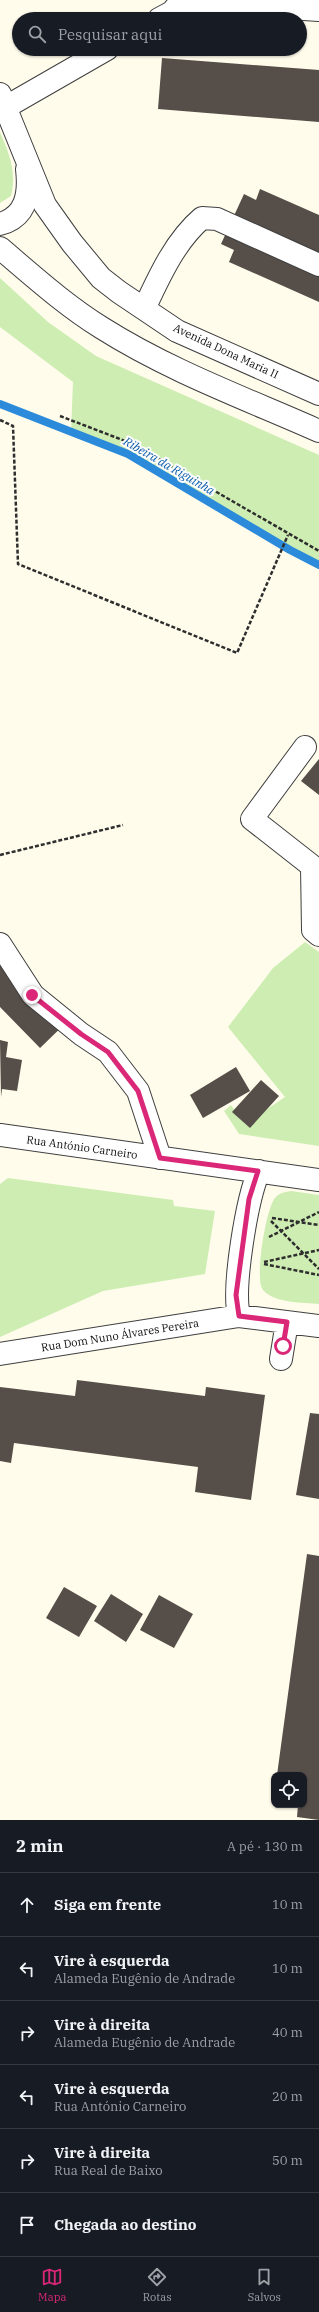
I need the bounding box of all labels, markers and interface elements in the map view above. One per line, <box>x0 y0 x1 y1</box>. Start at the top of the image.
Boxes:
search box <box>12 12 307 56</box>
icon: search <box>26 23 48 45</box>
text: Pesquisar aqui <box>58 25 162 44</box>
street label: Avenida Dona Maria II <box>171 320 281 382</box>
water label: Ribeira da Riguinha <box>120 433 218 498</box>
route end <box>23 986 41 1004</box>
street label: Rua António Carneiro <box>26 1132 138 1162</box>
street label: Rua Dom Nuno Álvares Pereira <box>40 1316 200 1354</box>
route start <box>274 1337 292 1355</box>
map controls <box>271 1772 307 1808</box>
button: locate <box>271 1772 307 1808</box>
text: 2 min <box>16 1835 64 1857</box>
text: A pé · 130 m <box>227 1838 303 1855</box>
icon: ahead <box>16 1894 38 1916</box>
text: Siga em frente <box>54 1895 161 1914</box>
text: 10 m <box>272 1896 303 1913</box>
text: Vire à esquerda <box>54 1951 170 1970</box>
icon: left <box>16 1958 38 1980</box>
text: 10 m <box>272 1960 303 1977</box>
text: Alameda Eugênio de Andrade <box>54 1970 235 1987</box>
text: Vire à direita <box>54 2015 150 2034</box>
icon: right <box>16 2022 38 2044</box>
text: 40 m <box>272 2024 303 2041</box>
text: Alameda Eugênio de Andrade <box>54 2034 235 2051</box>
text: Vire à esquerda <box>54 2079 170 2098</box>
icon: left <box>16 2086 38 2108</box>
text: 20 m <box>272 2088 303 2105</box>
text: Rua António Carneiro <box>54 2098 186 2115</box>
text: Vire à direita <box>54 2143 150 2162</box>
icon: right <box>16 2150 38 2172</box>
text: 50 m <box>272 2152 303 2169</box>
text: Rua Real de Baixo <box>54 2162 163 2179</box>
icon: arrive <box>16 2214 38 2236</box>
text: Chegada ao destino <box>54 2215 197 2234</box>
tab: Mapa <box>38 2266 67 2304</box>
tab: Rotas <box>143 2266 172 2304</box>
tab: Salvos <box>248 2266 281 2304</box>

